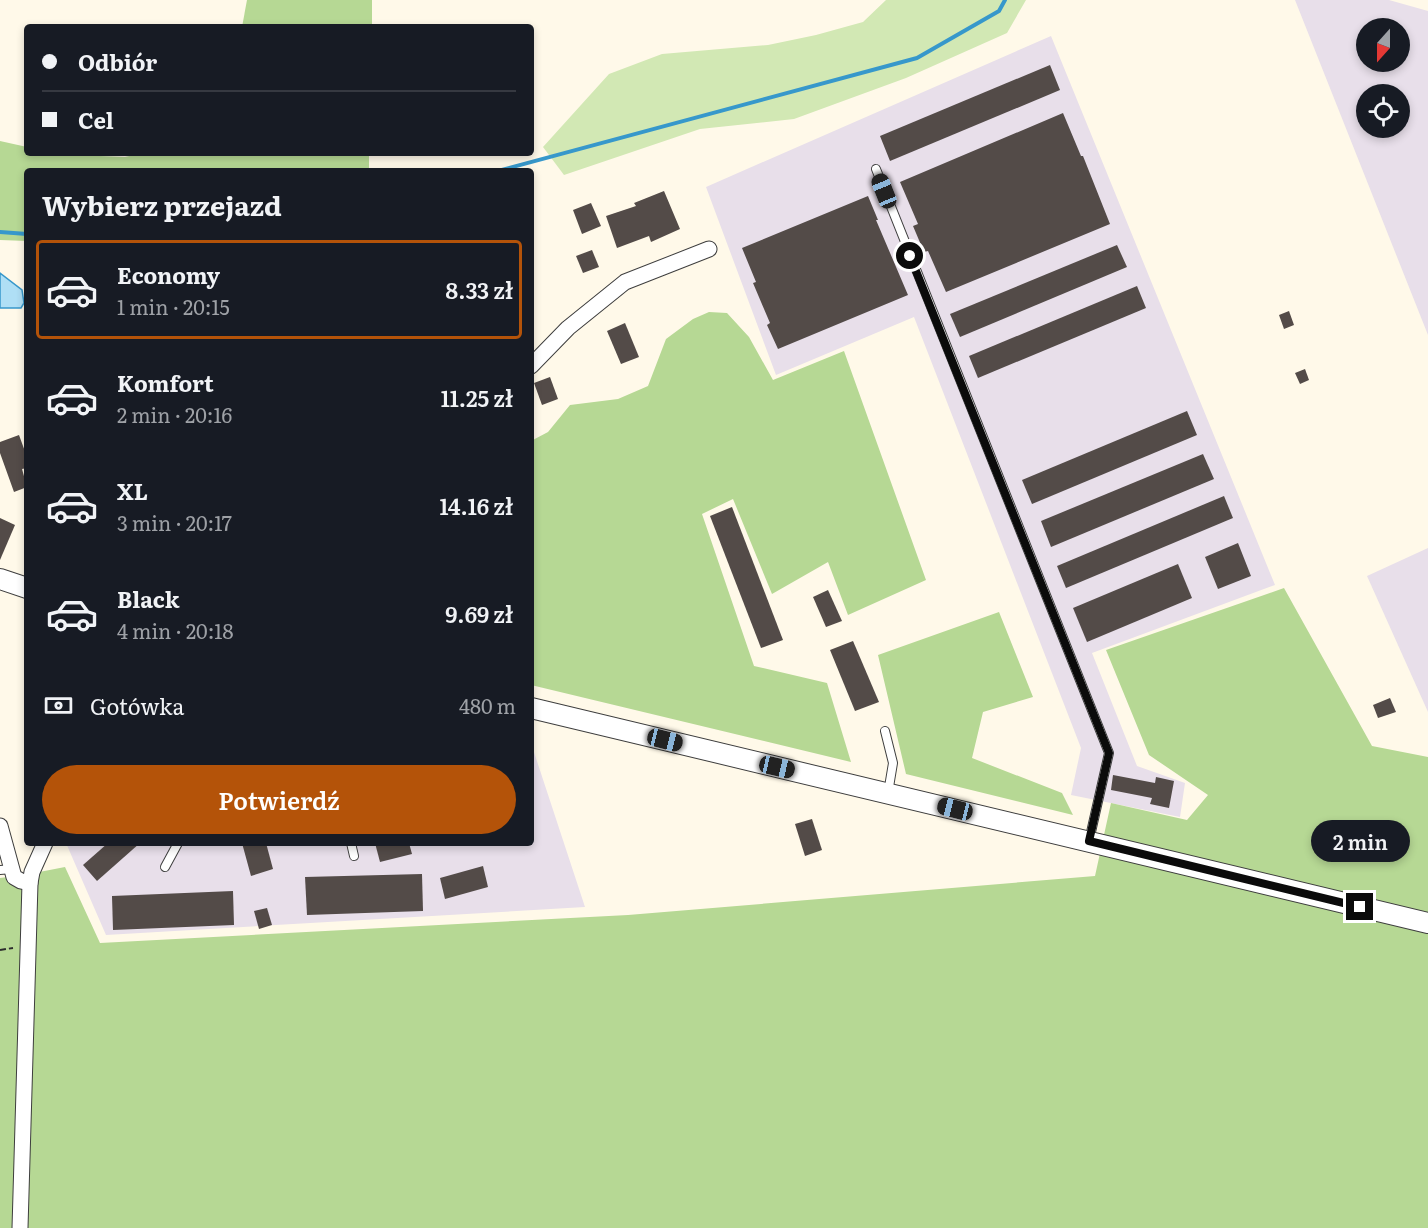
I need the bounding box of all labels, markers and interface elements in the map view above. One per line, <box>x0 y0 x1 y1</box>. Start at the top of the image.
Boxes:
north arrow <box>1356 18 1410 72</box>
map controls <box>1356 18 1410 138</box>
text: Odbiór <box>78 45 157 78</box>
button: locate <box>1356 84 1410 138</box>
text: Cel <box>78 103 114 136</box>
car <box>869 171 899 211</box>
text: Wybierz przejazd <box>42 184 282 224</box>
route start <box>896 242 923 269</box>
text: Economy <box>117 258 220 291</box>
icon: car <box>45 263 99 317</box>
text: 8.33 zł <box>446 273 513 306</box>
text: 1 min · 20:15 <box>117 291 230 321</box>
text: Komfort <box>117 366 214 399</box>
icon: car <box>45 371 99 425</box>
text: 11.25 zł <box>441 381 513 414</box>
text: 2 min · 20:16 <box>117 399 232 429</box>
text: XL <box>117 474 148 507</box>
icon: car <box>45 479 99 533</box>
text: 14.16 zł <box>439 489 513 522</box>
text: 3 min · 20:17 <box>117 507 232 537</box>
text: Black <box>117 582 179 615</box>
icon: car <box>45 587 99 641</box>
text: 9.69 zł <box>445 597 513 630</box>
text: 4 min · 20:18 <box>117 615 234 645</box>
icon: cash <box>42 689 75 722</box>
text: Gotówka <box>90 689 184 722</box>
text: 480 m <box>459 690 516 720</box>
car <box>645 727 685 753</box>
car <box>757 754 797 780</box>
button: Potwierdź <box>42 765 516 834</box>
car <box>935 796 975 822</box>
callout: 2 min <box>1310 820 1410 862</box>
text: 2 min <box>1333 826 1388 856</box>
route end <box>1346 893 1373 920</box>

